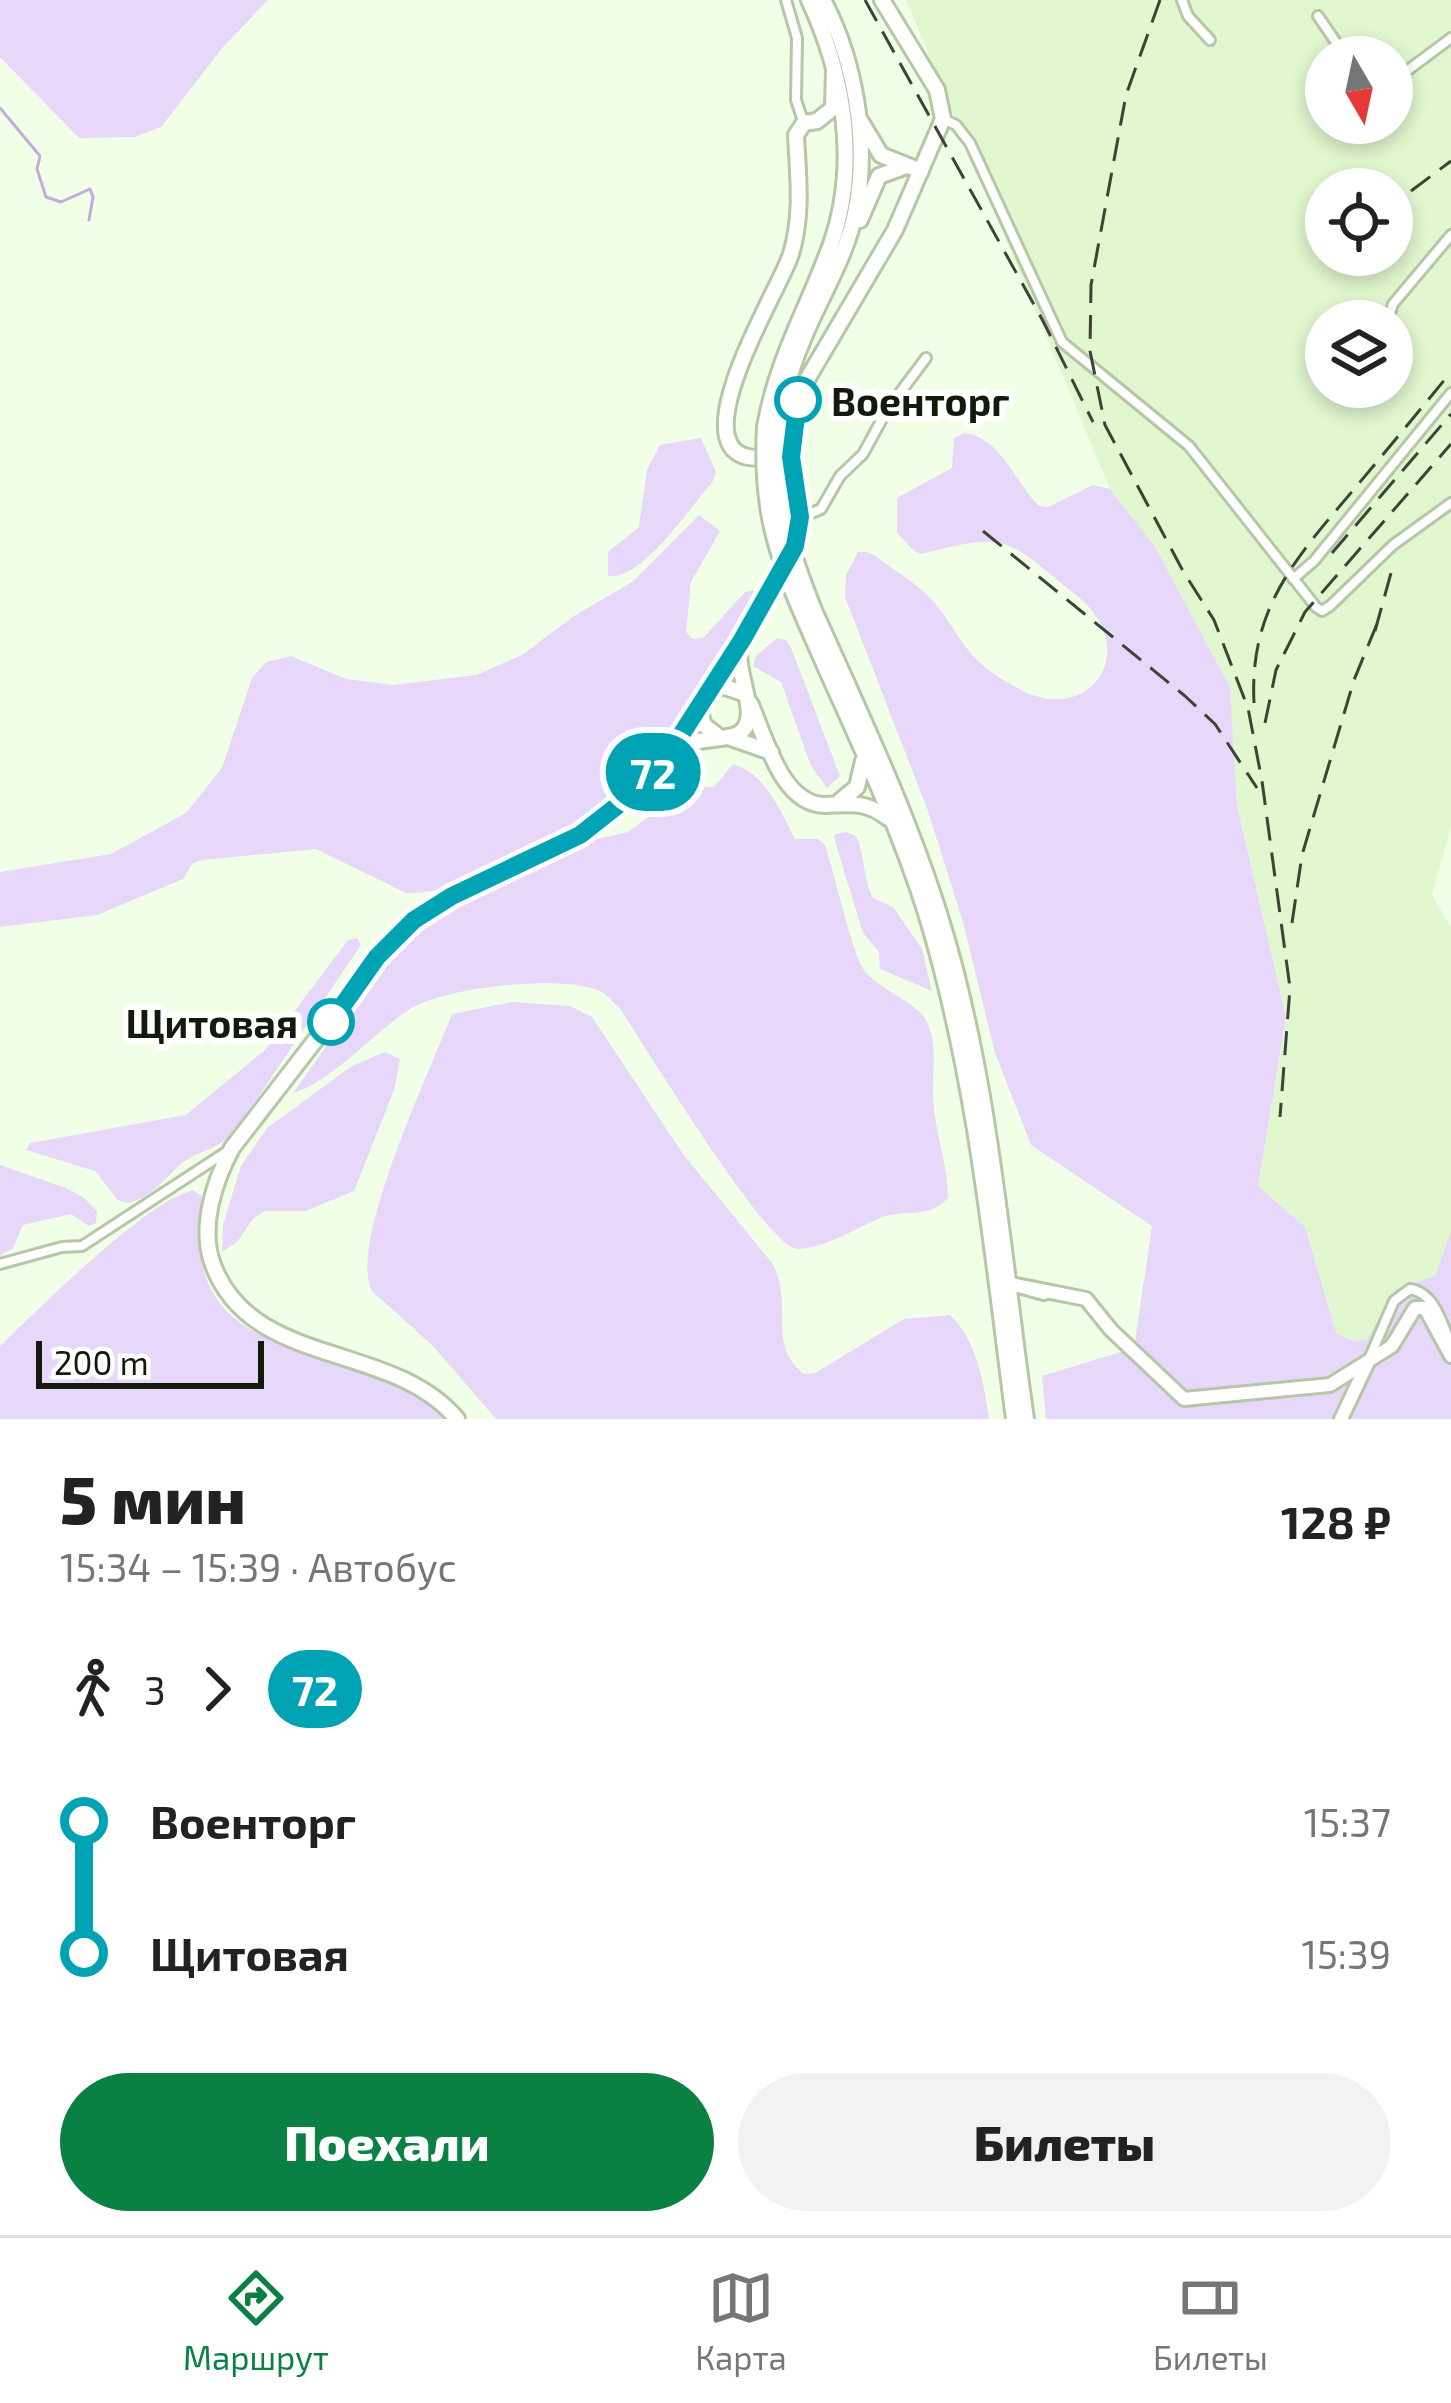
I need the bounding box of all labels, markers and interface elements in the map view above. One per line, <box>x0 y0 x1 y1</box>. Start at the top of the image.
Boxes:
north arrow <box>1305 36 1413 144</box>
map controls <box>1305 36 1413 408</box>
button: locate <box>1305 168 1413 276</box>
button: layers <box>1305 300 1413 408</box>
place label: Военторг <box>831 377 1009 424</box>
marker: Военторг <box>776 378 820 422</box>
line badge: 72 <box>599 733 707 811</box>
text: 72 <box>630 747 676 797</box>
place label: Щитовая <box>126 999 298 1046</box>
marker: Щитовая <box>309 1000 353 1044</box>
scale bar <box>36 1335 264 1388</box>
text: 200 m <box>54 1342 149 1382</box>
text: 5 мин <box>60 1458 246 1537</box>
text: 128 ₽ <box>1281 1494 1391 1548</box>
text: 15:34 – 15:39 · Автобус <box>60 1543 457 1590</box>
icon: walk <box>60 1656 126 1722</box>
icon: forward <box>184 1656 250 1722</box>
text: 72 <box>292 1664 338 1714</box>
text: 3 <box>144 1666 166 1713</box>
text: Военторг <box>150 1794 356 1848</box>
text: 15:37 <box>1304 1798 1391 1845</box>
text: Щитовая <box>150 1926 349 1980</box>
text: 15:39 <box>1301 1930 1391 1977</box>
button: Поехали <box>60 2073 714 2211</box>
button: Билеты <box>738 2073 1391 2211</box>
tab: Маршрут <box>183 2265 329 2377</box>
tab: Карта <box>695 2265 787 2377</box>
tab: Билеты <box>1153 2265 1268 2377</box>

